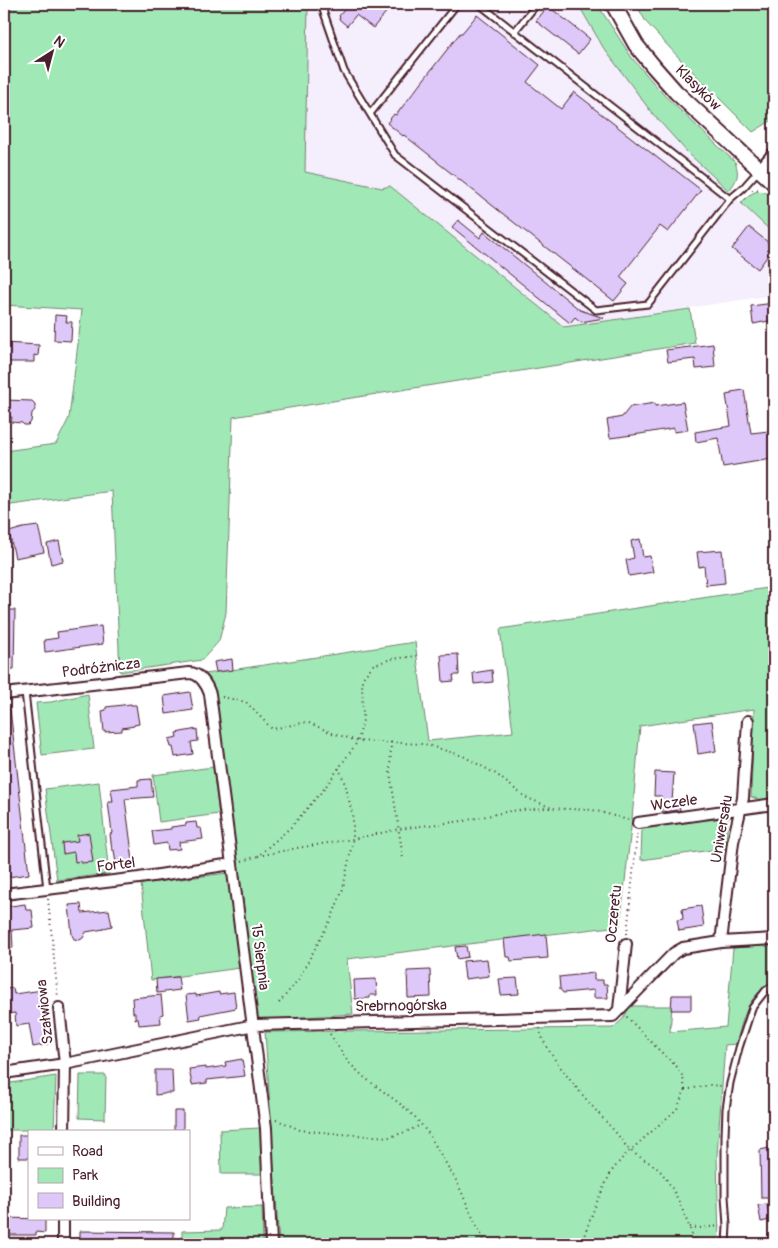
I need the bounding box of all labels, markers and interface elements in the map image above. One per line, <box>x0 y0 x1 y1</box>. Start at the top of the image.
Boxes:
north arrow <box>28 28 78 78</box>
text: N <box>51 32 68 52</box>
street label: Klasyków <box>671 61 725 115</box>
street label: Podróżnicza <box>61 654 141 682</box>
street label: Wczele <box>650 790 699 816</box>
street label: Uniwersału <box>707 793 737 865</box>
street label: Fortel <box>96 853 136 877</box>
street label: Oczeretu <box>601 884 627 944</box>
street label: 15 Sierpnia <box>247 923 273 991</box>
street label: Szałwiowa <box>32 979 58 1045</box>
street label: Srebrnogórska <box>355 996 447 1016</box>
legend <box>28 1130 190 1220</box>
text: Road <box>72 1142 103 1161</box>
text: Park <box>72 1166 99 1185</box>
text: Building <box>72 1192 120 1211</box>

